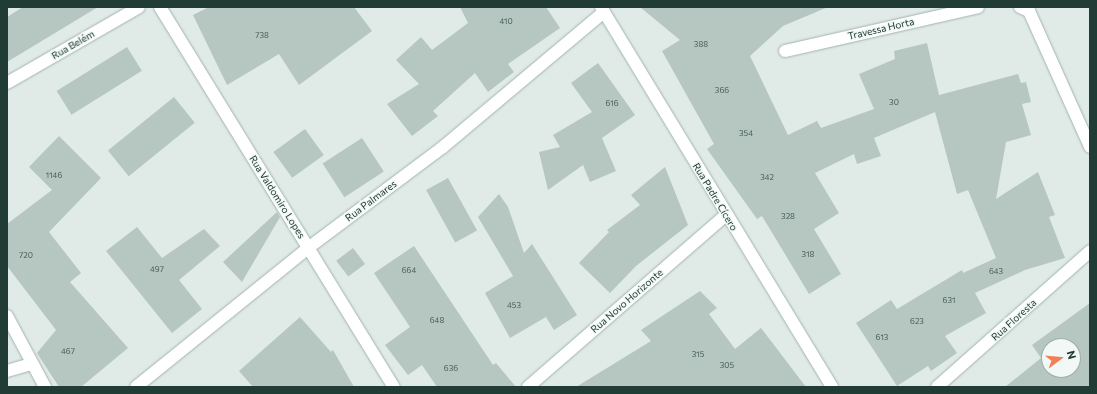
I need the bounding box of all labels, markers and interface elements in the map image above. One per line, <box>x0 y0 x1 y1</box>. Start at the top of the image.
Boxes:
street label: Travessa Horta <box>847 16 915 42</box>
house number: 410 <box>499 17 513 27</box>
street label: Rua Belém <box>49 28 97 62</box>
house number: 738 <box>255 31 269 41</box>
house number: 388 <box>694 40 708 50</box>
house number: 366 <box>715 86 729 96</box>
house number: 30 <box>889 98 899 108</box>
house number: 616 <box>605 99 619 109</box>
house number: 354 <box>739 129 753 139</box>
street label: Rua Valdomiro Lopes <box>247 153 307 241</box>
street label: Rua Padre Cícero <box>690 161 740 233</box>
house number: 1146 <box>46 171 62 181</box>
house number: 342 <box>760 173 774 183</box>
street label: Rua Palmares <box>343 178 399 224</box>
house number: 328 <box>781 212 795 222</box>
house number: 318 <box>802 250 814 260</box>
house number: 720 <box>19 251 33 261</box>
house number: 497 <box>150 265 164 275</box>
house number: 664 <box>402 266 416 276</box>
street label: Rua Novo Horizonte <box>589 266 665 336</box>
house number: 643 <box>989 267 1003 277</box>
house number: 631 <box>943 296 955 306</box>
street label: Rua Floresta <box>989 297 1039 343</box>
house number: 453 <box>507 301 521 311</box>
house number: 648 <box>430 316 444 326</box>
house number: 623 <box>910 317 924 327</box>
house number: 613 <box>876 333 888 343</box>
north arrow <box>1041 338 1081 378</box>
house number: 467 <box>61 347 75 357</box>
text: N <box>1065 349 1079 361</box>
house number: 315 <box>692 350 704 360</box>
house number: 305 <box>720 361 734 371</box>
house number: 636 <box>444 364 458 374</box>

